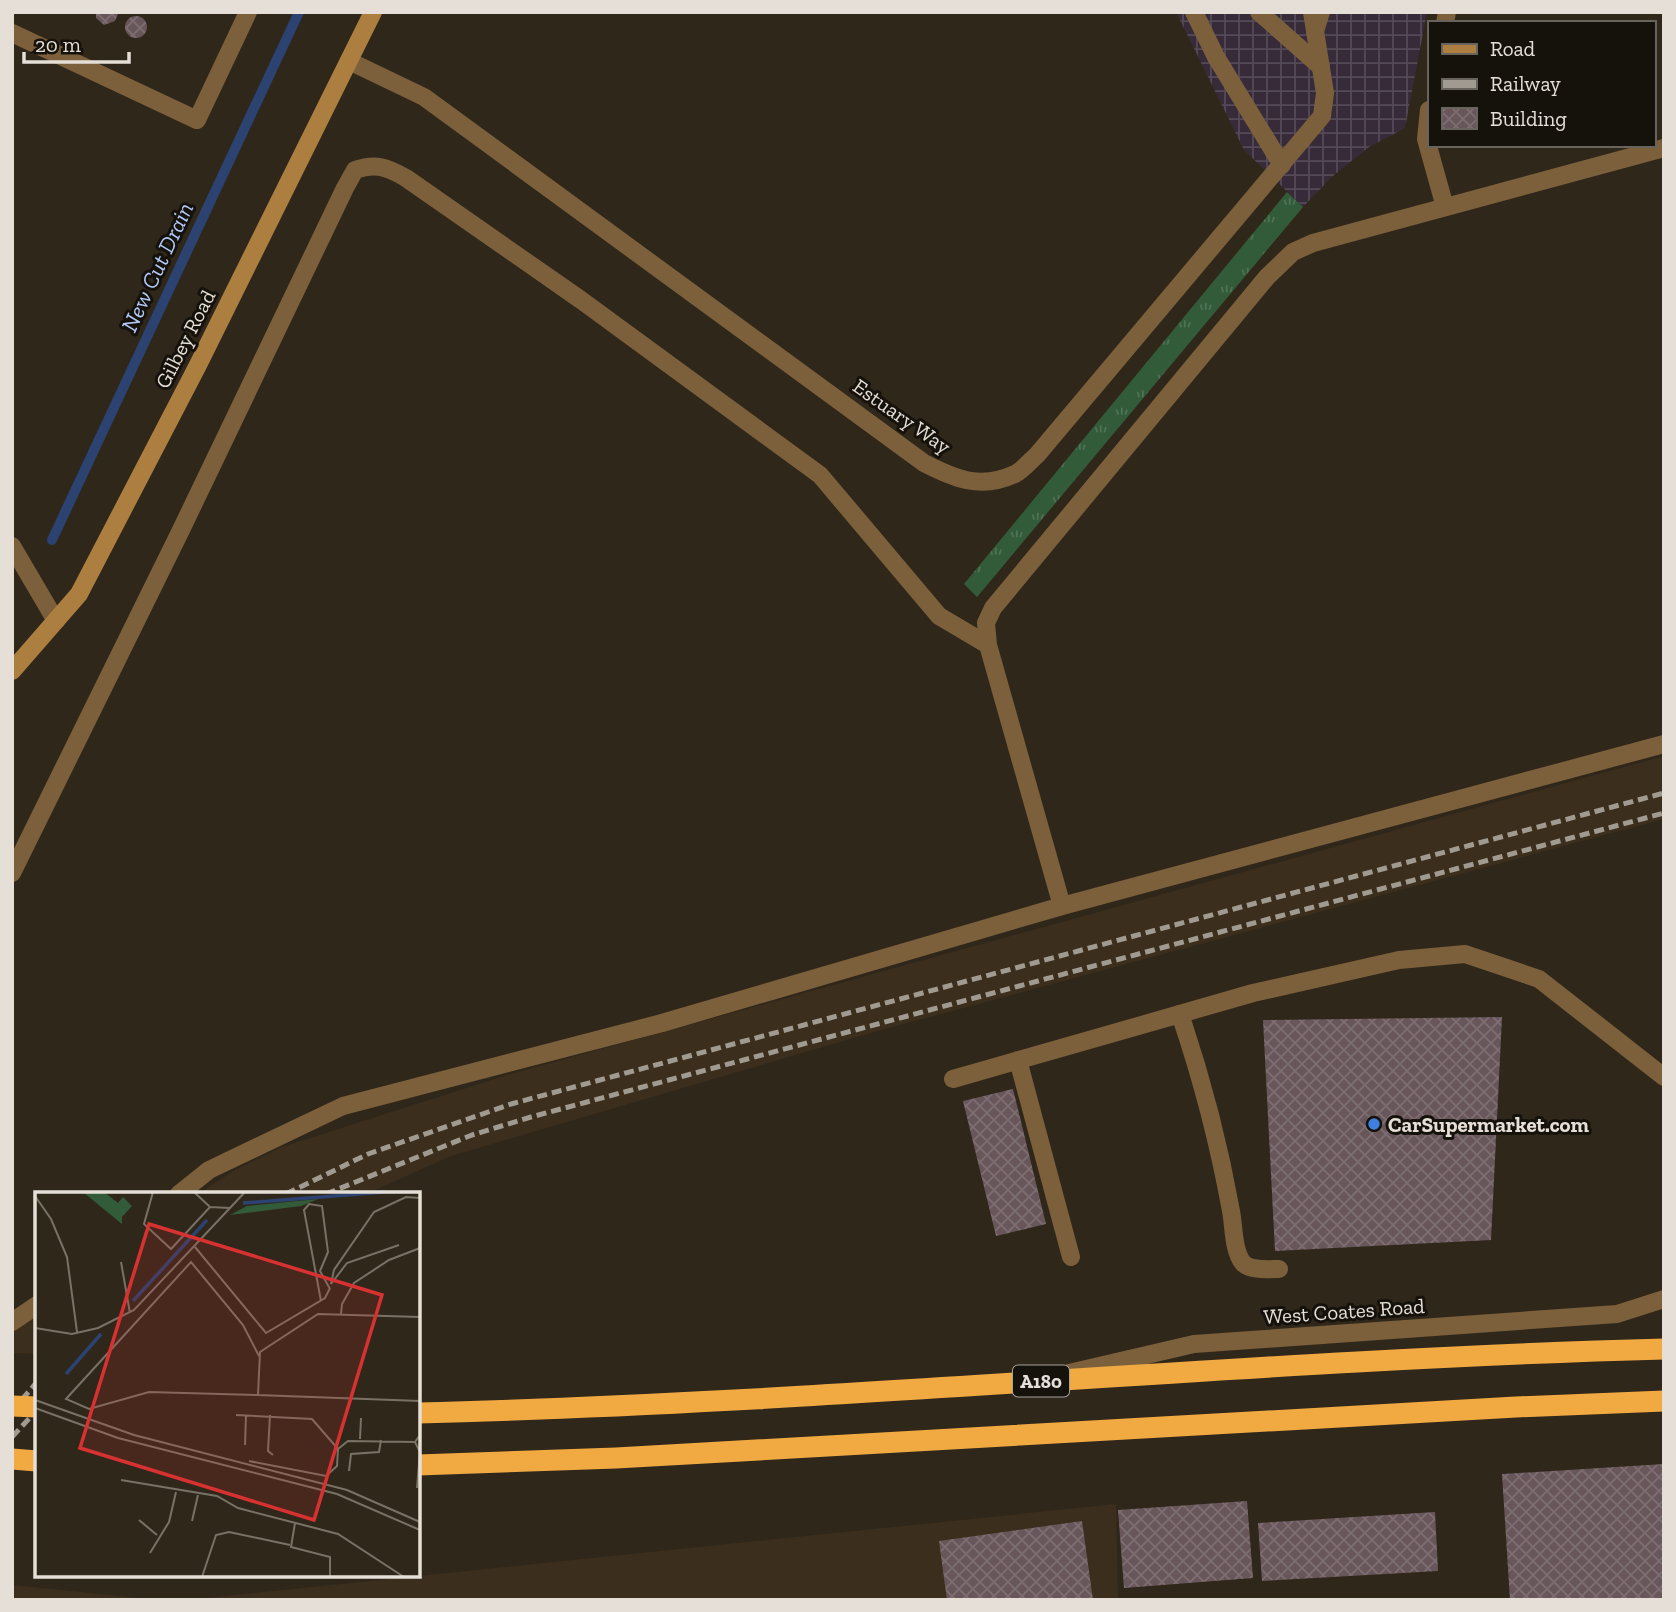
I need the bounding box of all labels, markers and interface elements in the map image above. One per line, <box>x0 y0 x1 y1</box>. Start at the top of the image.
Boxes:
scale bar <box>24 21 130 65</box>
legend <box>1428 21 1655 147</box>
text: 20 m <box>35 32 81 57</box>
text: Road <box>1490 36 1536 61</box>
text: Railway <box>1490 71 1561 96</box>
text: Building <box>1490 106 1567 131</box>
water label: New Cut Drain <box>115 198 199 336</box>
street label: Gilbey Road <box>150 285 221 392</box>
street label: Estuary Way <box>848 373 956 459</box>
place label: CarSupermarket.com <box>1388 1112 1590 1137</box>
marker: CarSupermarket.com <box>1366 1116 1382 1132</box>
inset map <box>35 1192 420 1577</box>
street label: West Coates Road <box>1263 1293 1426 1329</box>
road number: A180 <box>1013 1366 1069 1396</box>

